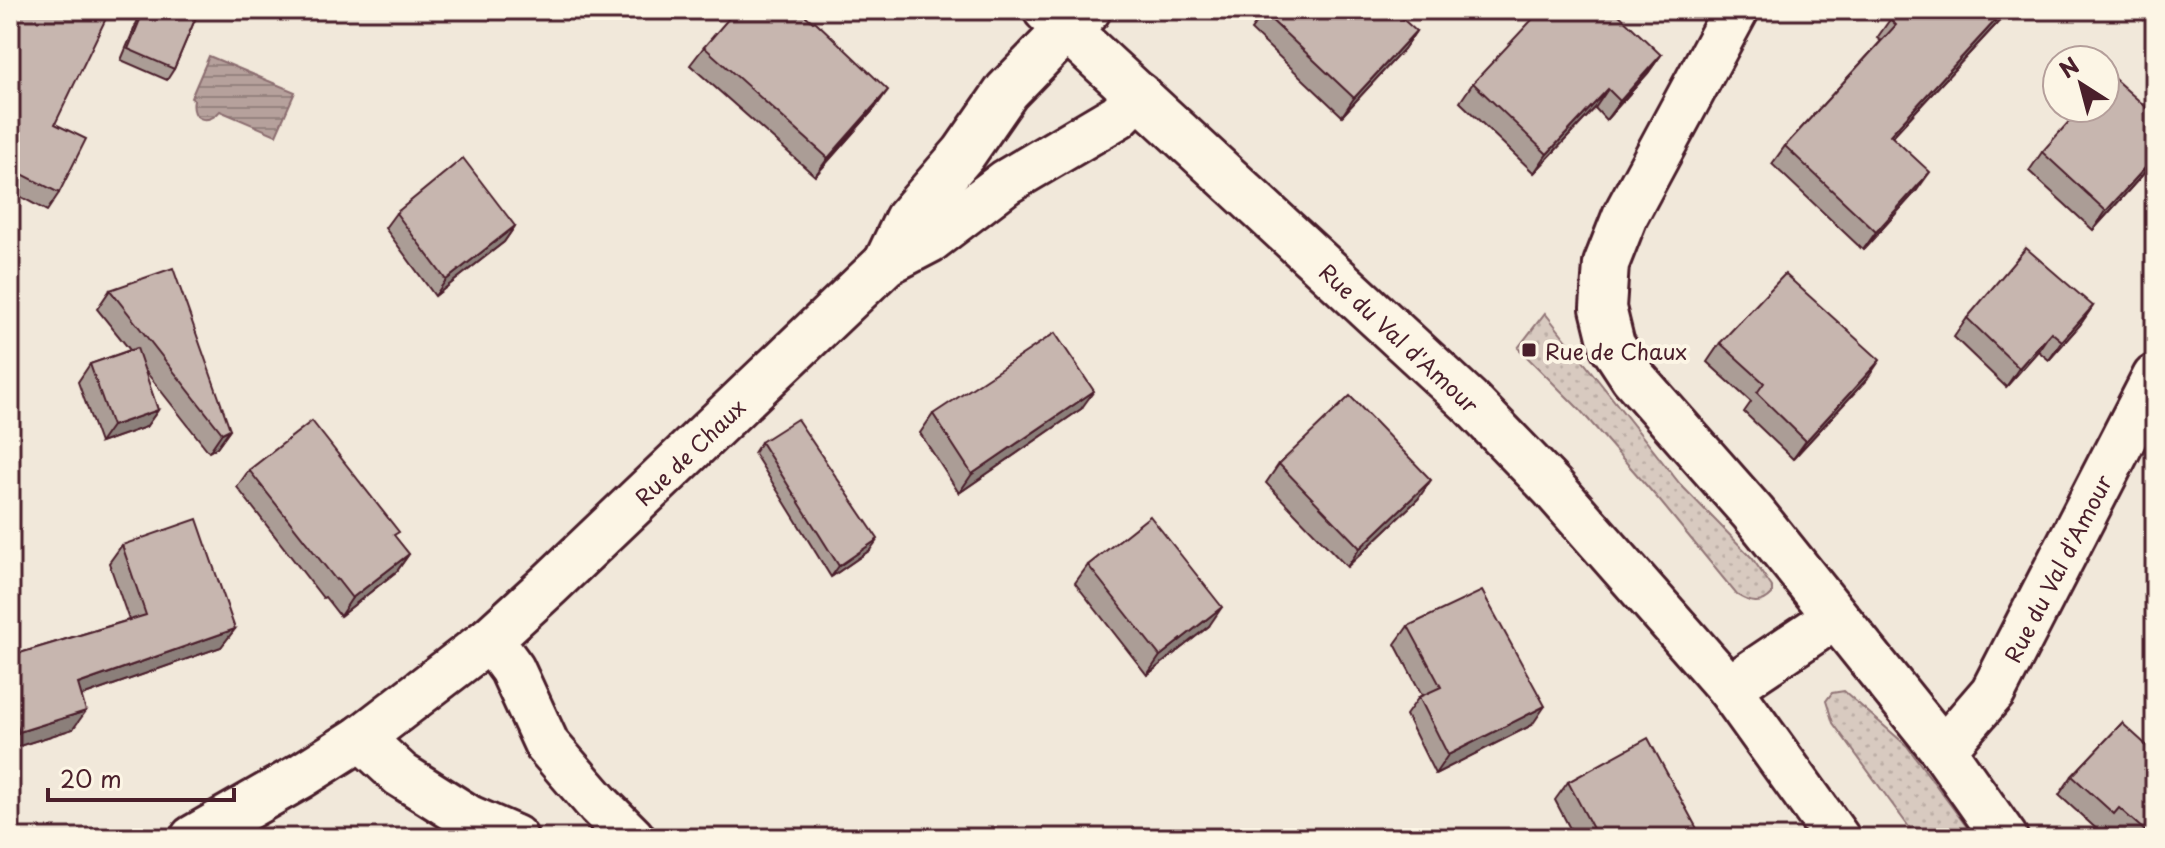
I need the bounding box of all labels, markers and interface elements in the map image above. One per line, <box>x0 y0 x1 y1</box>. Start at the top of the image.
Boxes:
north arrow <box>2041 44 2121 124</box>
text: N <box>2052 48 2085 85</box>
street label: Rue du Val d'Amour <box>1313 255 1488 420</box>
place label: Rue de Chaux <box>1545 334 1687 367</box>
marker: Rue de Chaux <box>1520 341 1538 359</box>
street label: Rue de Chaux <box>626 390 752 512</box>
street label: Rue du Val d'Amour <box>1995 468 2119 668</box>
scale bar <box>48 752 234 802</box>
text: 20 m <box>60 760 122 796</box>

